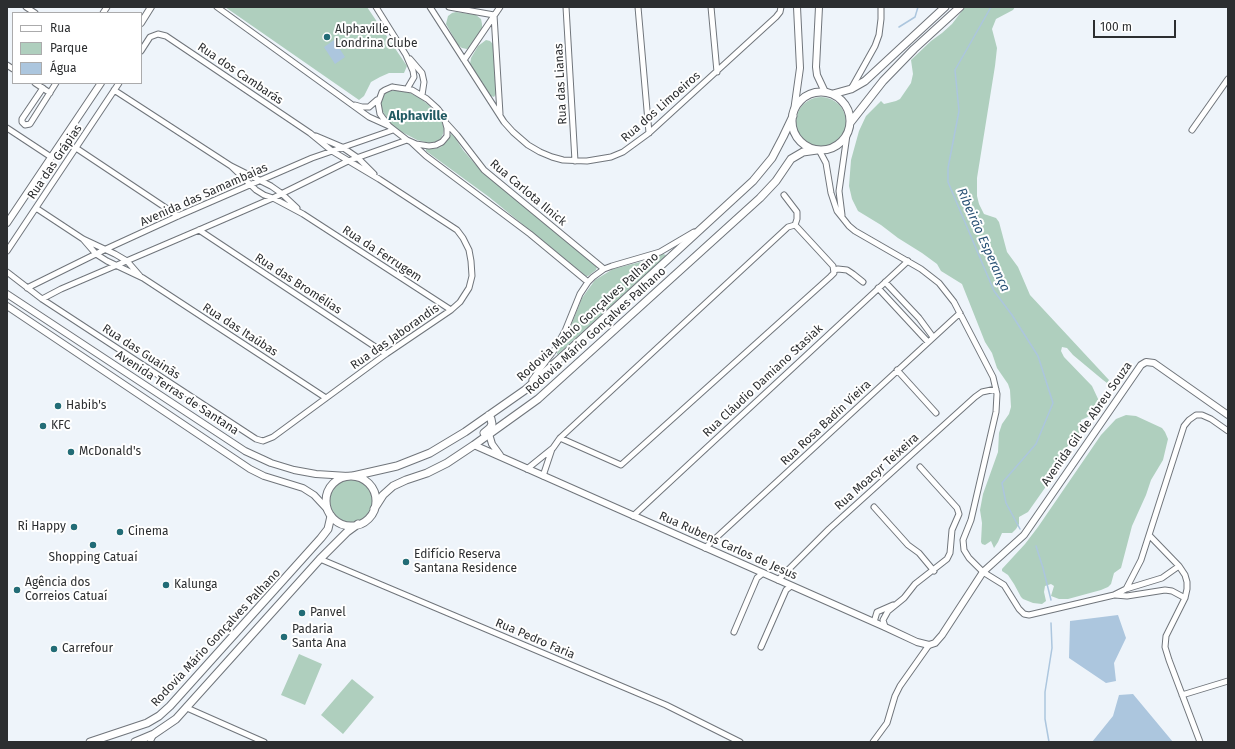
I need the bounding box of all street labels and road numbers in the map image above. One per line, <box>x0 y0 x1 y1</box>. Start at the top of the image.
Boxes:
street label: Rua dos Cambarás <box>194 40 286 108</box>
street label: Rua das Lianas <box>552 43 570 125</box>
street label: Rua dos Limoeiros <box>618 69 704 145</box>
street label: Rua das Grápias <box>25 122 85 202</box>
street label: Rua Carlota Ilnick <box>487 157 569 229</box>
street label: Avenida das Samambaias <box>138 160 270 230</box>
street label: Rua da Ferrugem <box>340 223 424 285</box>
street label: Rodovia Mabio Gonçalves Palhano <box>514 249 662 385</box>
street label: Rua das Bromélias <box>252 251 344 317</box>
street label: Rodovia Mário Gonçalves Palhano <box>523 264 669 398</box>
street label: Rua das Itaúbas <box>200 300 280 360</box>
street label: Rua das Jaborandis <box>348 301 442 373</box>
street label: Rua das Guainãs <box>99 321 183 383</box>
street label: Rua Cláudio Damiano Stasiak <box>700 322 826 440</box>
street label: Avenida Terras de Santana <box>113 348 241 438</box>
street label: Avenida Gil de Abreu Souza <box>1039 359 1135 489</box>
street label: Rua Rosa Badin Vieira <box>778 377 874 469</box>
street label: Rua Moacyr Teixeira <box>832 431 922 513</box>
street label: Rua Rubens Carlos de Jesus <box>657 509 799 583</box>
street label: Rodovia Mário Gonçalves Palhano <box>148 566 284 710</box>
street label: Rua Pedro Faria <box>493 616 577 662</box>

